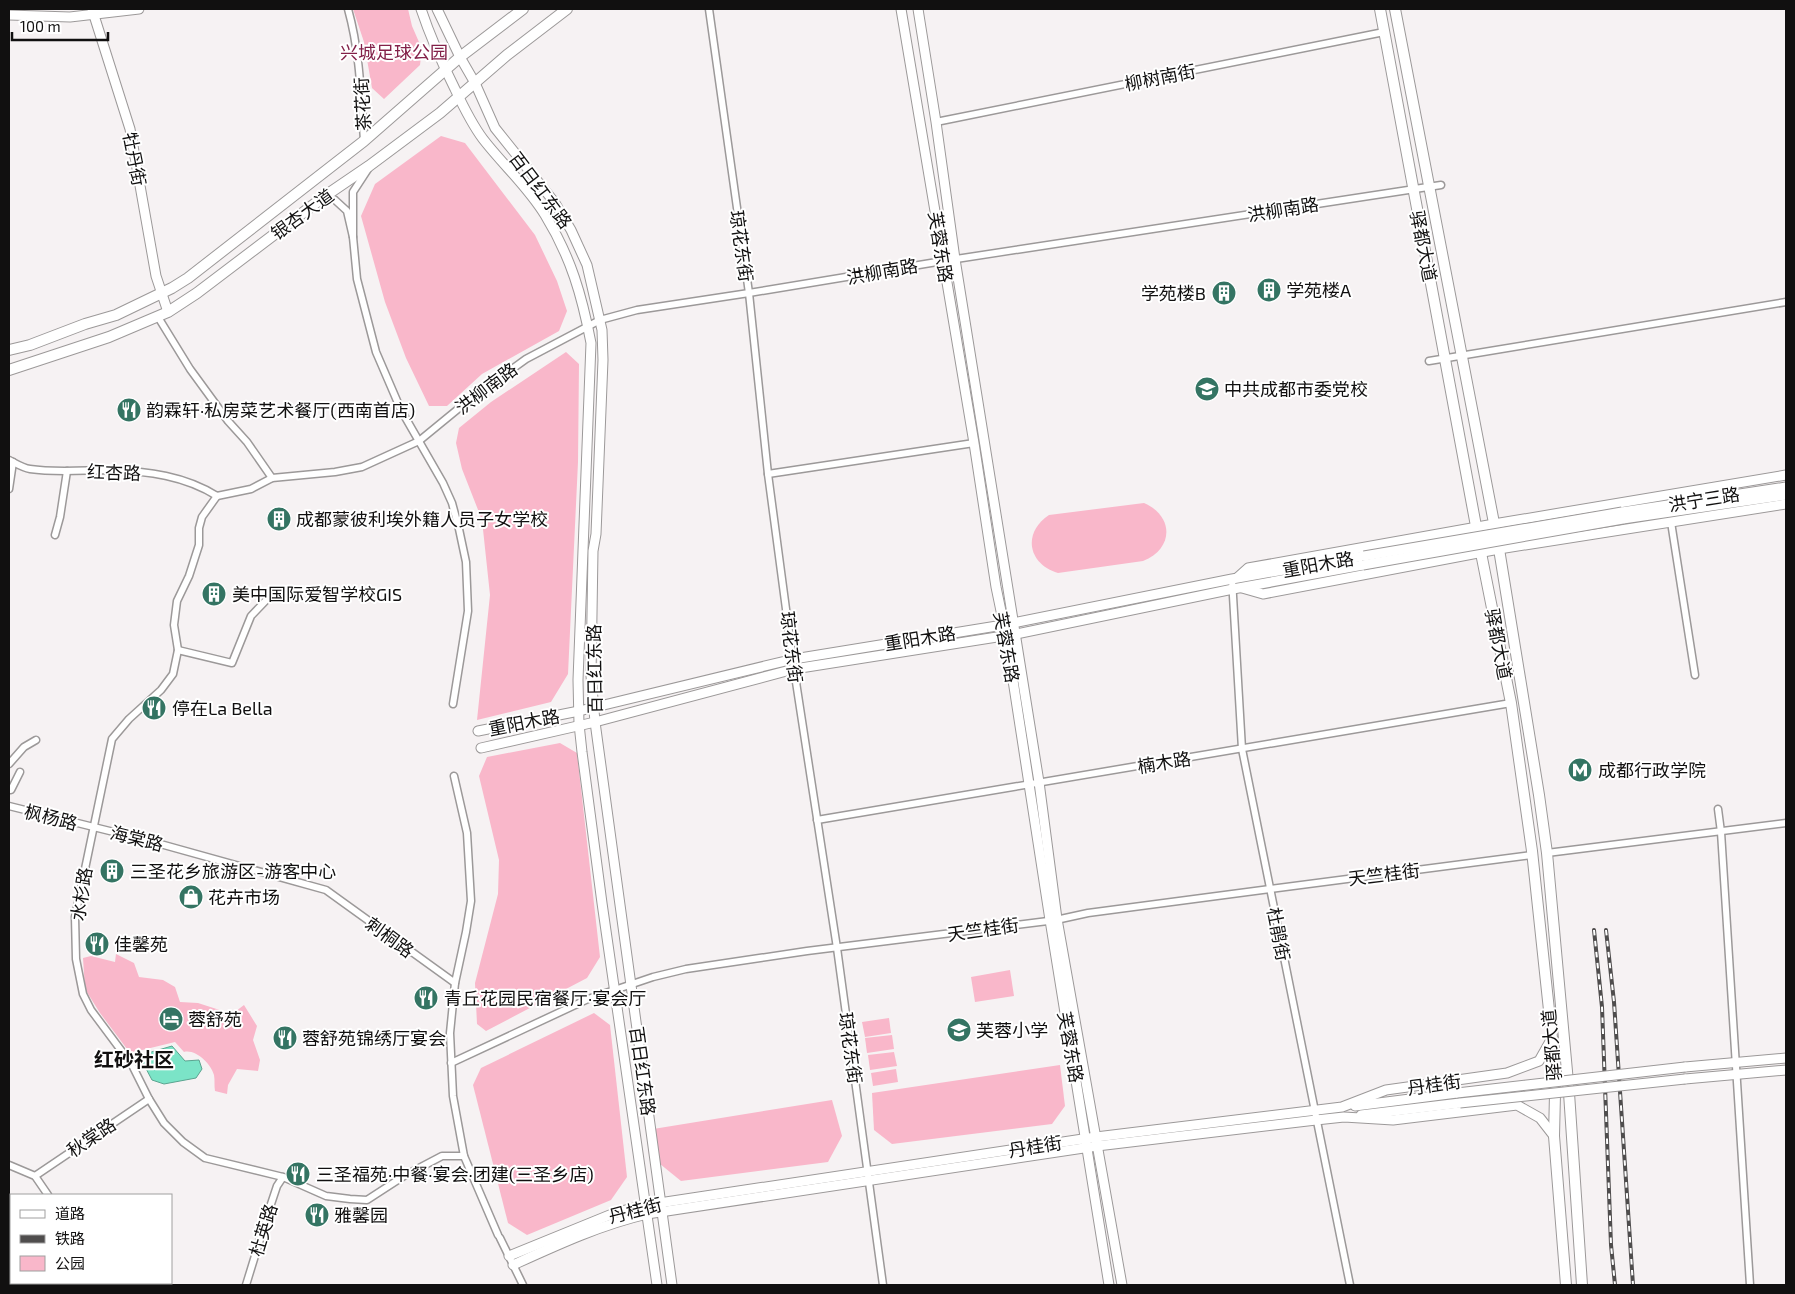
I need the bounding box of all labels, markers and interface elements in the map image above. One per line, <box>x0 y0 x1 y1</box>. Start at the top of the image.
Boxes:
scale bar <box>12 10 109 42</box>
text: 100 m <box>20 17 61 35</box>
park label: 兴城足球公园 <box>340 41 448 63</box>
street label: 柳树南街 <box>1123 59 1197 95</box>
street label: 茶花街 <box>350 76 374 132</box>
street label: 牡丹街 <box>119 130 151 188</box>
street label: 百日红东路 <box>505 147 577 233</box>
street label: 银杏大道 <box>266 184 338 244</box>
street label: 洪柳南路 <box>1246 193 1320 225</box>
street label: 琼花东街 <box>726 209 758 283</box>
street label: 驿都大道 <box>1406 209 1442 283</box>
street label: 芙蓉东路 <box>925 210 957 284</box>
street label: 洪柳南路 <box>845 254 919 288</box>
building icon: 学苑楼A <box>1256 277 1282 303</box>
place label: 学苑楼A <box>1286 279 1352 301</box>
building icon: 学苑楼B <box>1211 280 1237 306</box>
place label: 学苑楼B <box>1141 282 1206 304</box>
street label: 洪柳南路 <box>451 358 521 418</box>
school or university icon: 中共成都市委党校 <box>1194 376 1220 402</box>
place label: 中共成都市委党校 <box>1224 378 1368 400</box>
restaurant icon: 韵霖轩·私房菜艺术餐厅(西南首店) <box>116 397 142 423</box>
place label: 韵霖轩·私房菜艺术餐厅(西南首店) <box>146 399 415 421</box>
street label: 红杏路 <box>87 460 141 484</box>
street label: 洪宁三路 <box>1667 483 1741 515</box>
building icon: 成都蒙彼利埃外籍人员子女学校 <box>266 506 292 532</box>
place label: 成都蒙彼利埃外籍人员子女学校 <box>296 508 548 530</box>
street label: 重阳木路 <box>1281 547 1355 581</box>
building icon: 美中国际爱智学校GIS <box>201 581 227 607</box>
place label: 美中国际爱智学校GIS <box>232 583 402 605</box>
street label: 驿都大道 <box>1481 607 1517 681</box>
street label: 琼花东街 <box>777 610 807 684</box>
street label: 芙蓉东路 <box>990 610 1024 684</box>
street label: 重阳木路 <box>883 622 957 654</box>
street label: 百日红东路 <box>582 624 606 714</box>
restaurant icon: 停在La Bella <box>141 695 167 721</box>
place label: 停在La Bella <box>172 697 273 719</box>
street label: 重阳木路 <box>487 704 561 740</box>
street label: 楠木路 <box>1136 747 1192 777</box>
metro station icon: 成都行政学院 <box>1567 757 1593 783</box>
place label: 成都行政学院 <box>1598 759 1706 781</box>
street label: 枫杨路 <box>22 800 80 834</box>
street label: 海棠路 <box>108 821 166 855</box>
building icon: 三圣花乡旅游区-游客中心 <box>99 858 125 884</box>
street label: 天竺桂街 <box>1347 859 1421 889</box>
place label: 三圣花乡旅游区-游客中心 <box>130 860 336 882</box>
street label: 水杉路 <box>66 866 96 922</box>
shop icon: 花卉市场 <box>178 884 204 910</box>
place label: 花卉市场 <box>208 886 280 908</box>
street label: 杜鹃街 <box>1263 905 1295 963</box>
street label: 刺桐路 <box>362 912 418 962</box>
street label: 天竺桂街 <box>946 913 1020 945</box>
restaurant icon: 佳馨苑 <box>84 931 110 957</box>
place label: 佳馨苑 <box>114 933 168 955</box>
restaurant icon: 青丘花园民宿餐厅·宴会厅 <box>413 985 439 1011</box>
place label: 青丘花园民宿餐厅·宴会厅 <box>444 987 646 1009</box>
hotel icon: 蓉舒苑 <box>158 1006 184 1032</box>
place label: 蓉舒苑 <box>188 1008 242 1030</box>
street label: 驿都大道 <box>1537 1008 1565 1082</box>
street label: 芙蓉东路 <box>1054 1010 1088 1084</box>
street label: 琼花东街 <box>835 1011 867 1085</box>
school or university icon: 芙蓉小学 <box>946 1017 972 1043</box>
place label: 芙蓉小学 <box>976 1019 1048 1041</box>
restaurant icon: 蓉舒苑锦绣厅宴会 <box>272 1025 298 1051</box>
street label: 百日红东路 <box>626 1025 660 1117</box>
place label: 蓉舒苑锦绣厅宴会 <box>302 1027 446 1049</box>
district label: 红砂社区 <box>94 1047 174 1071</box>
street label: 丹桂街 <box>1406 1069 1462 1099</box>
street label: 秋棠路 <box>62 1113 120 1161</box>
street label: 丹桂街 <box>1007 1131 1063 1161</box>
restaurant icon: 三圣福苑·中餐·宴会·团建(三圣乡店) <box>285 1161 311 1187</box>
place label: 三圣福苑·中餐·宴会·团建(三圣乡店) <box>316 1163 594 1185</box>
street label: 丹桂街 <box>606 1193 664 1227</box>
legend <box>10 1194 172 1284</box>
street label: 杜英路 <box>245 1201 281 1259</box>
restaurant icon: 雅馨园 <box>304 1202 330 1228</box>
text: 道路 <box>55 1204 85 1222</box>
place label: 雅馨园 <box>334 1204 388 1226</box>
text: 铁路 <box>55 1229 85 1247</box>
text: 公园 <box>55 1254 85 1272</box>

